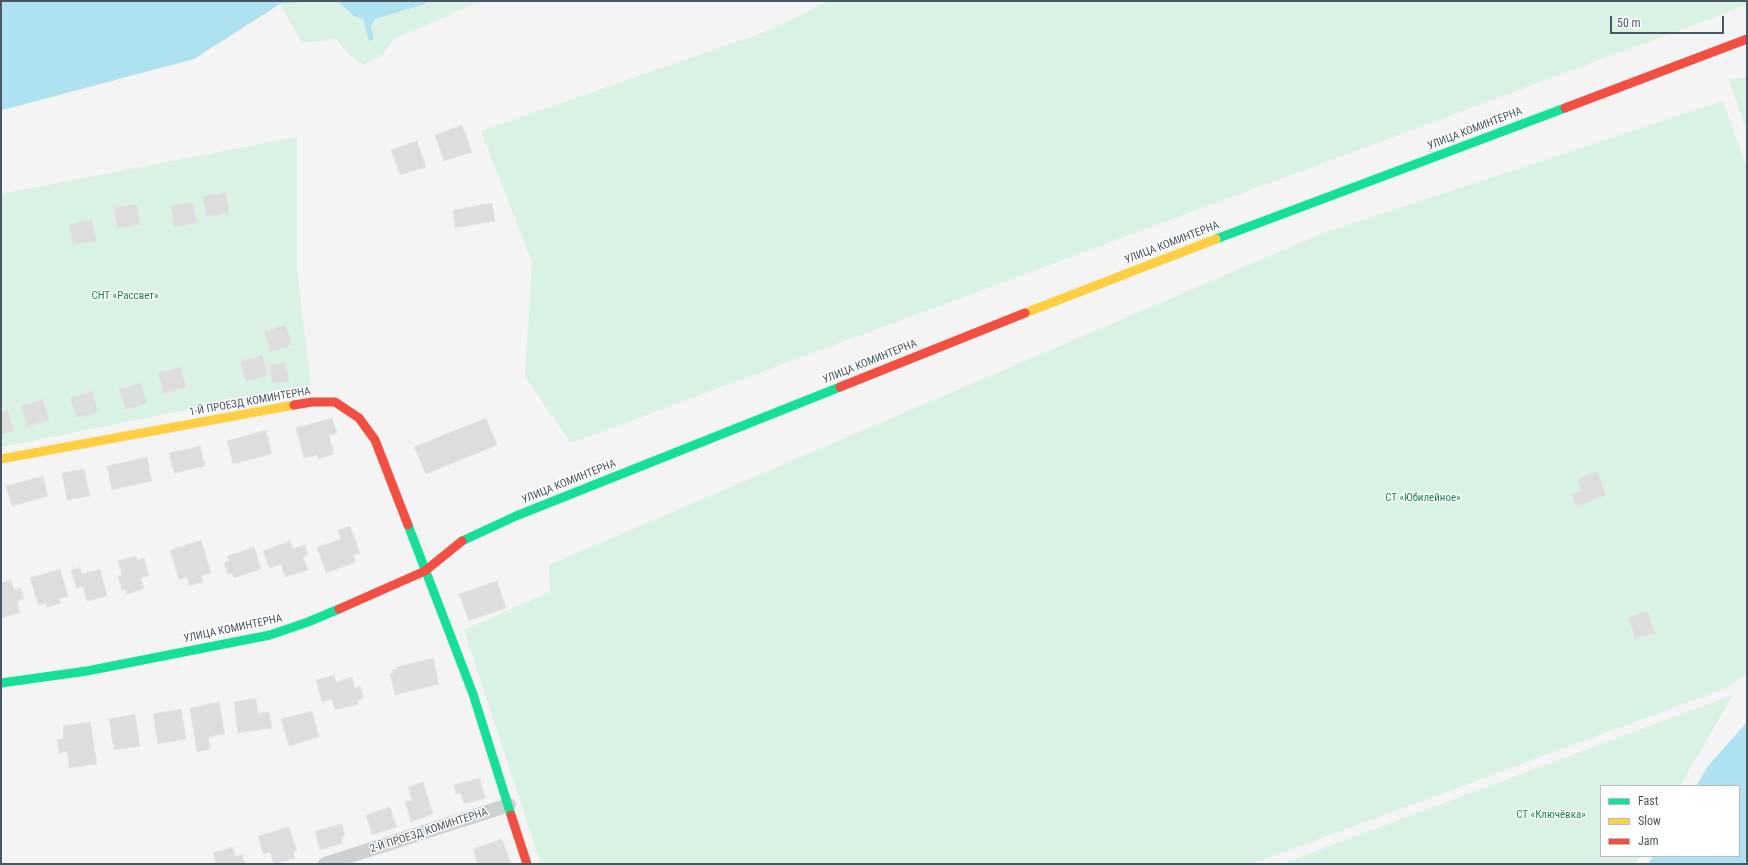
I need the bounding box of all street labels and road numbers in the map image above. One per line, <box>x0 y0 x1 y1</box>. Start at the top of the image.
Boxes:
street label: УЛИЦА КОМИНТЕРНА <box>1426 105 1524 153</box>
street label: УЛИЦА КОМИНТЕРНА <box>1123 219 1221 267</box>
street label: УЛИЦА КОМИНТЕРНА <box>821 337 919 387</box>
street label: 1-Й ПРОЕЗД КОМИНТЕРНА <box>188 385 312 419</box>
street label: УЛИЦА КОМИНТЕРНА <box>520 457 618 507</box>
street label: УЛИЦА КОМИНТЕРНА <box>183 612 283 646</box>
street label: 2-Й ПРОЕЗД КОМИНТЕРНА <box>369 806 489 856</box>

